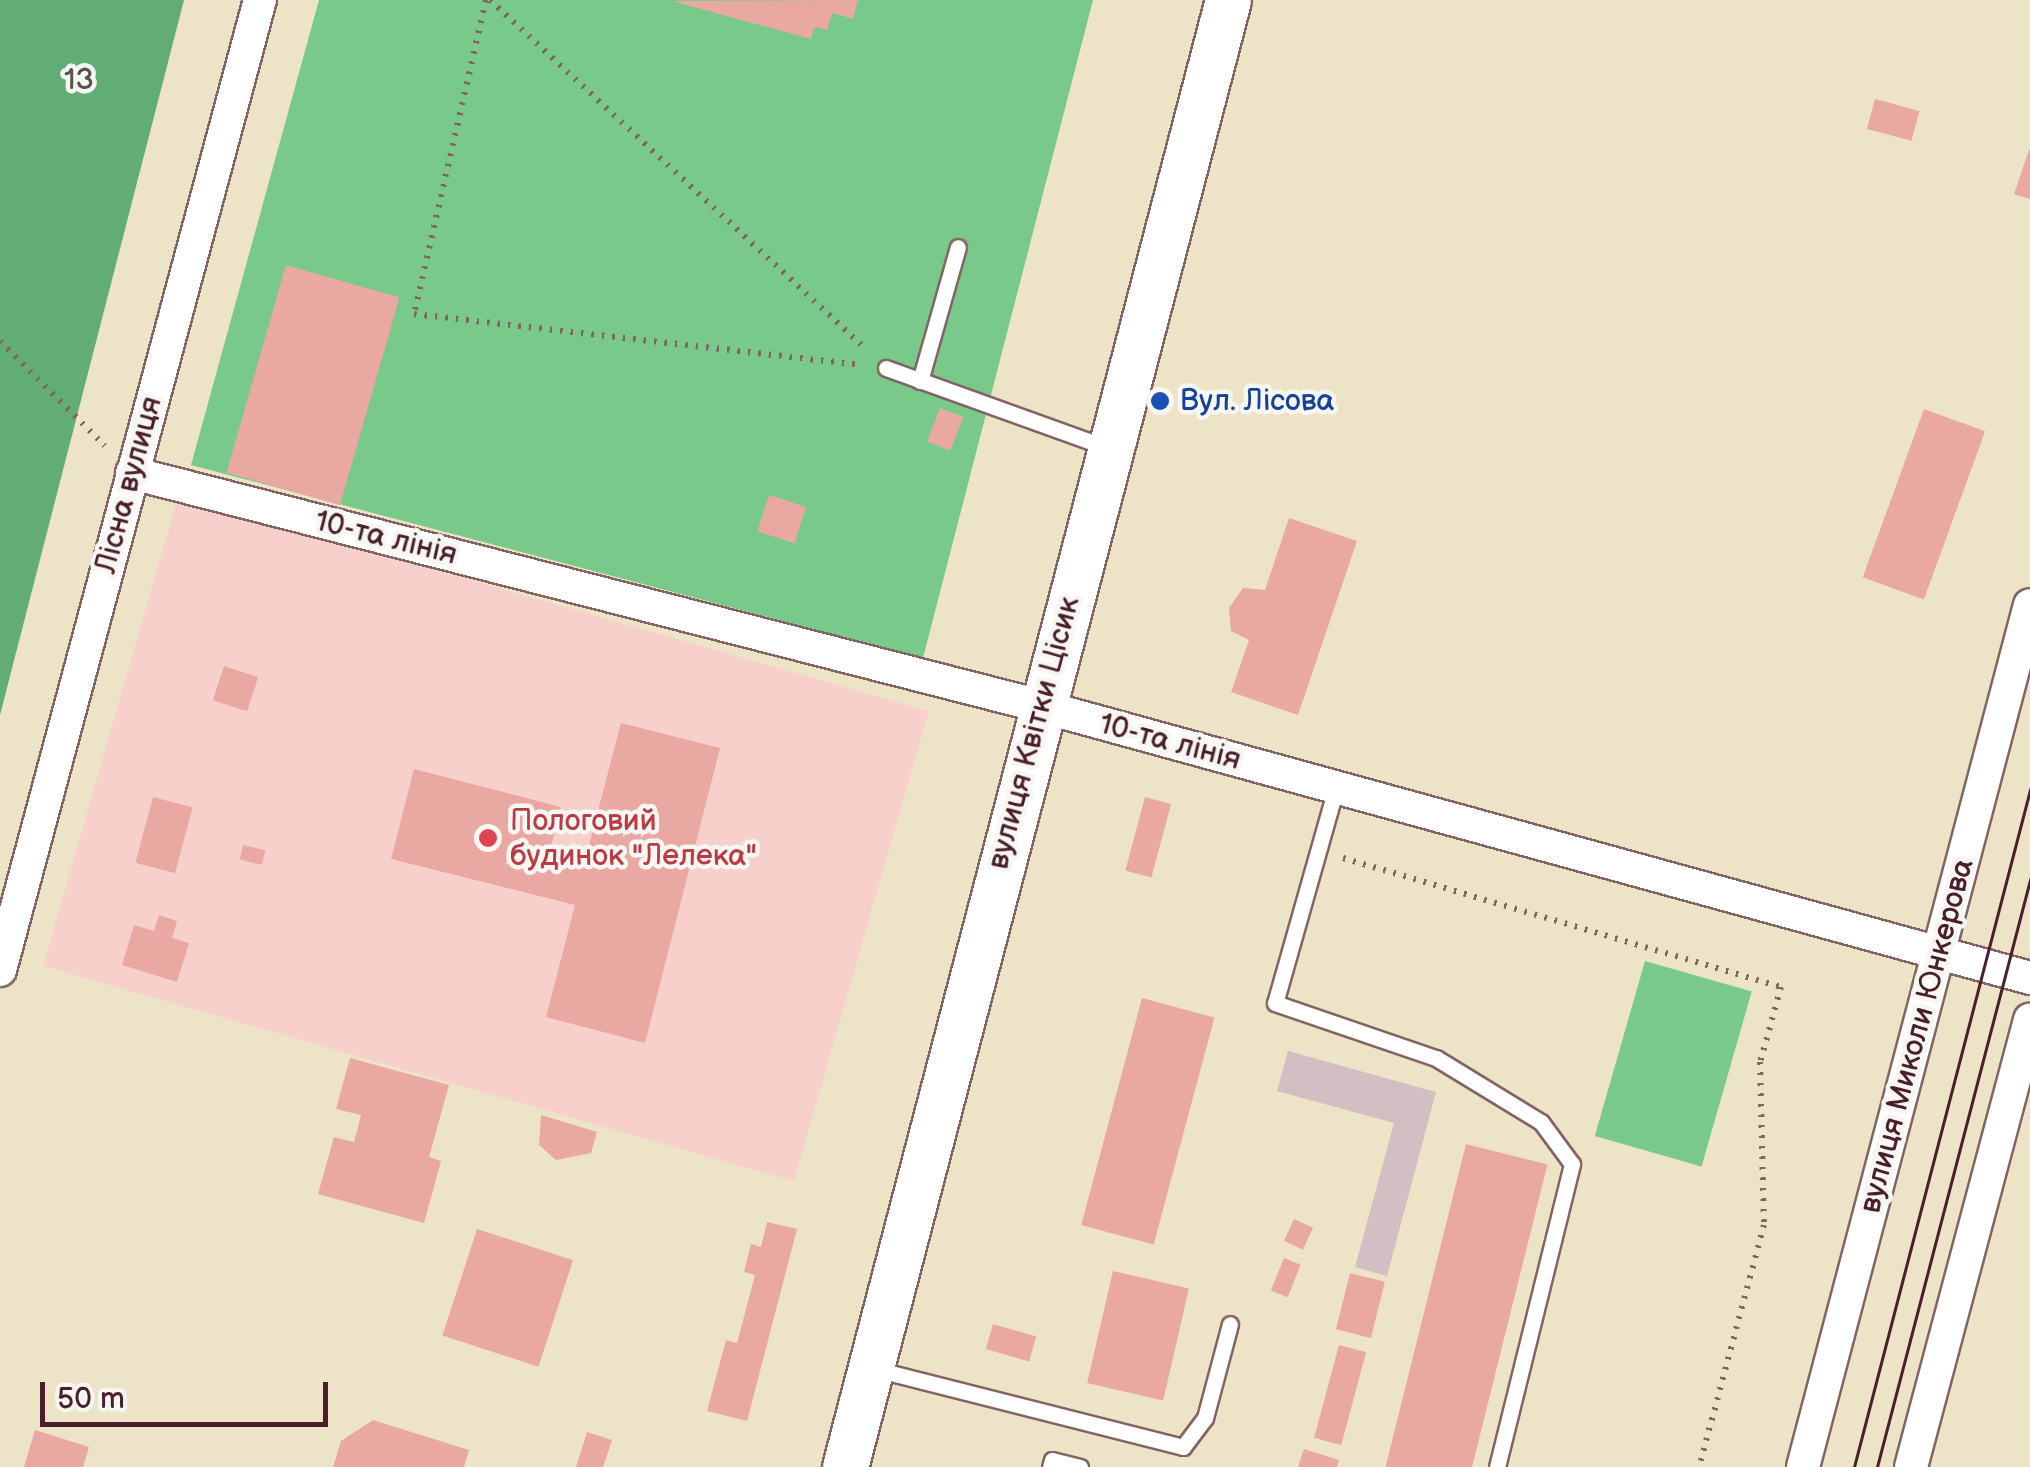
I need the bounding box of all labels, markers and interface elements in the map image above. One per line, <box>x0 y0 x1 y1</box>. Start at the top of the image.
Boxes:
park label: 13 <box>64 62 94 98</box>
place label: Вул. Лісова <box>1180 383 1334 419</box>
marker: Вул. Лісова <box>1149 390 1171 412</box>
street label: Лісна вулиця <box>88 393 170 577</box>
street label: 10-та лінія <box>311 503 461 573</box>
street label: вулиця Квітки Цісик <box>980 593 1088 873</box>
street label: 10-та лінія <box>1095 706 1245 778</box>
place label: Пологовий будинок "Лелека" <box>510 803 757 874</box>
marker: Пологовий будинок "Лелека" <box>475 825 501 851</box>
street label: вулиця Миколи Юнкерова <box>1852 855 1982 1217</box>
scale bar <box>45 1362 332 1424</box>
text: 50 m <box>57 1381 125 1417</box>

